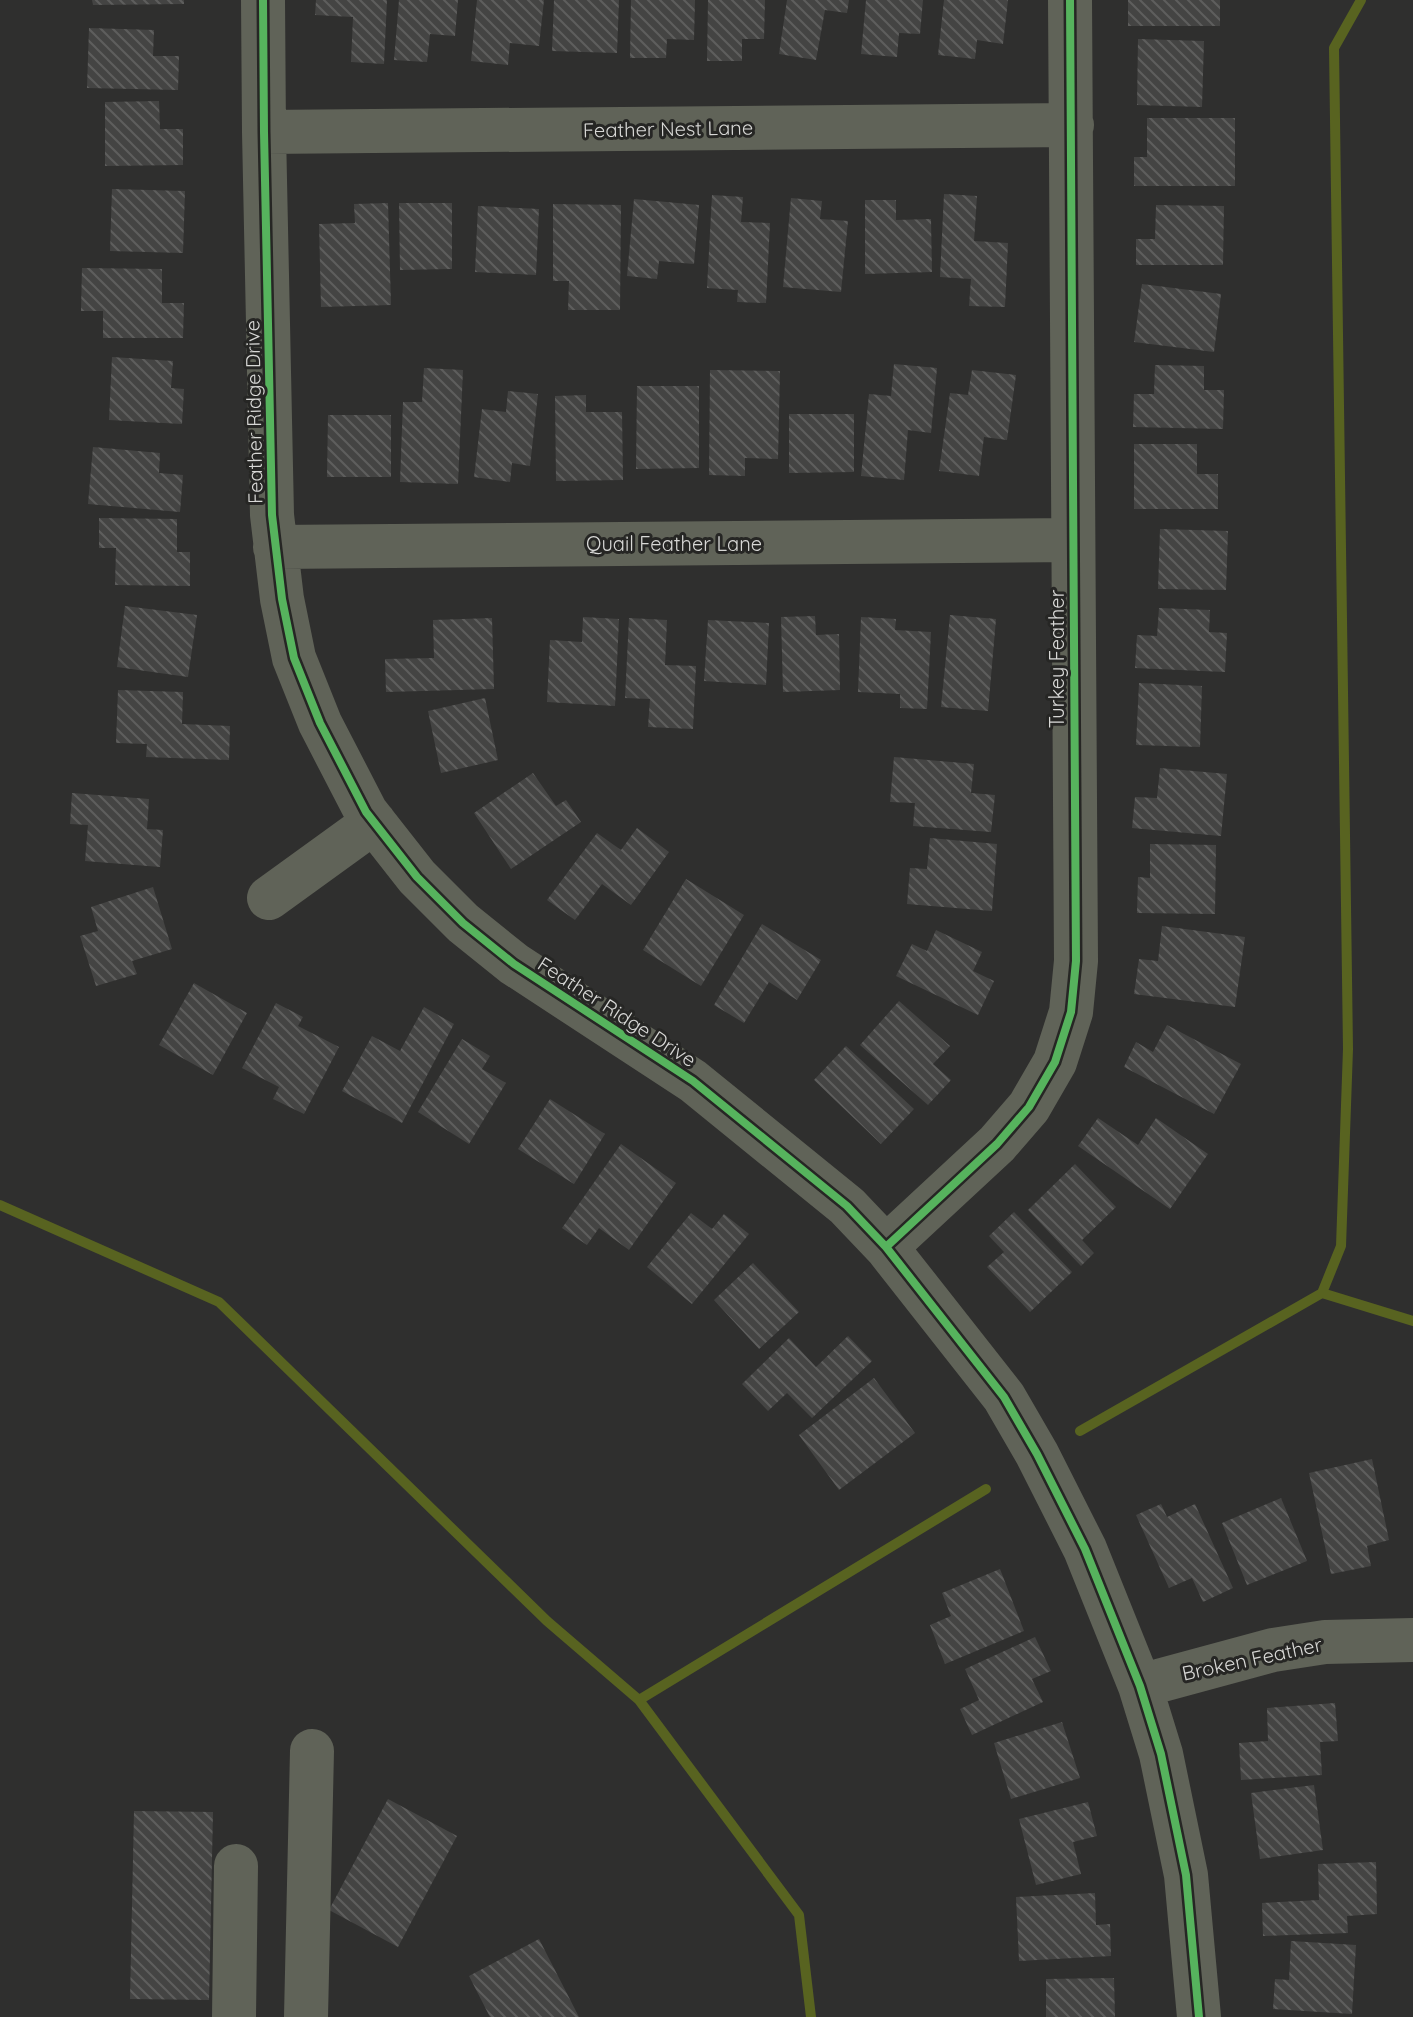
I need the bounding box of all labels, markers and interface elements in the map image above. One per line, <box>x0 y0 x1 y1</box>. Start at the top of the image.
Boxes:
street label: Feather Nest Lane <box>583 115 753 142</box>
street label: Feather Ridge Drive <box>239 320 268 504</box>
street label: Quail Feather Lane <box>586 531 762 556</box>
street label: Turkey Feather <box>1044 589 1069 728</box>
street label: Feather Ridge Drive <box>533 951 701 1072</box>
street label: Broken Feather <box>1180 1631 1325 1686</box>

